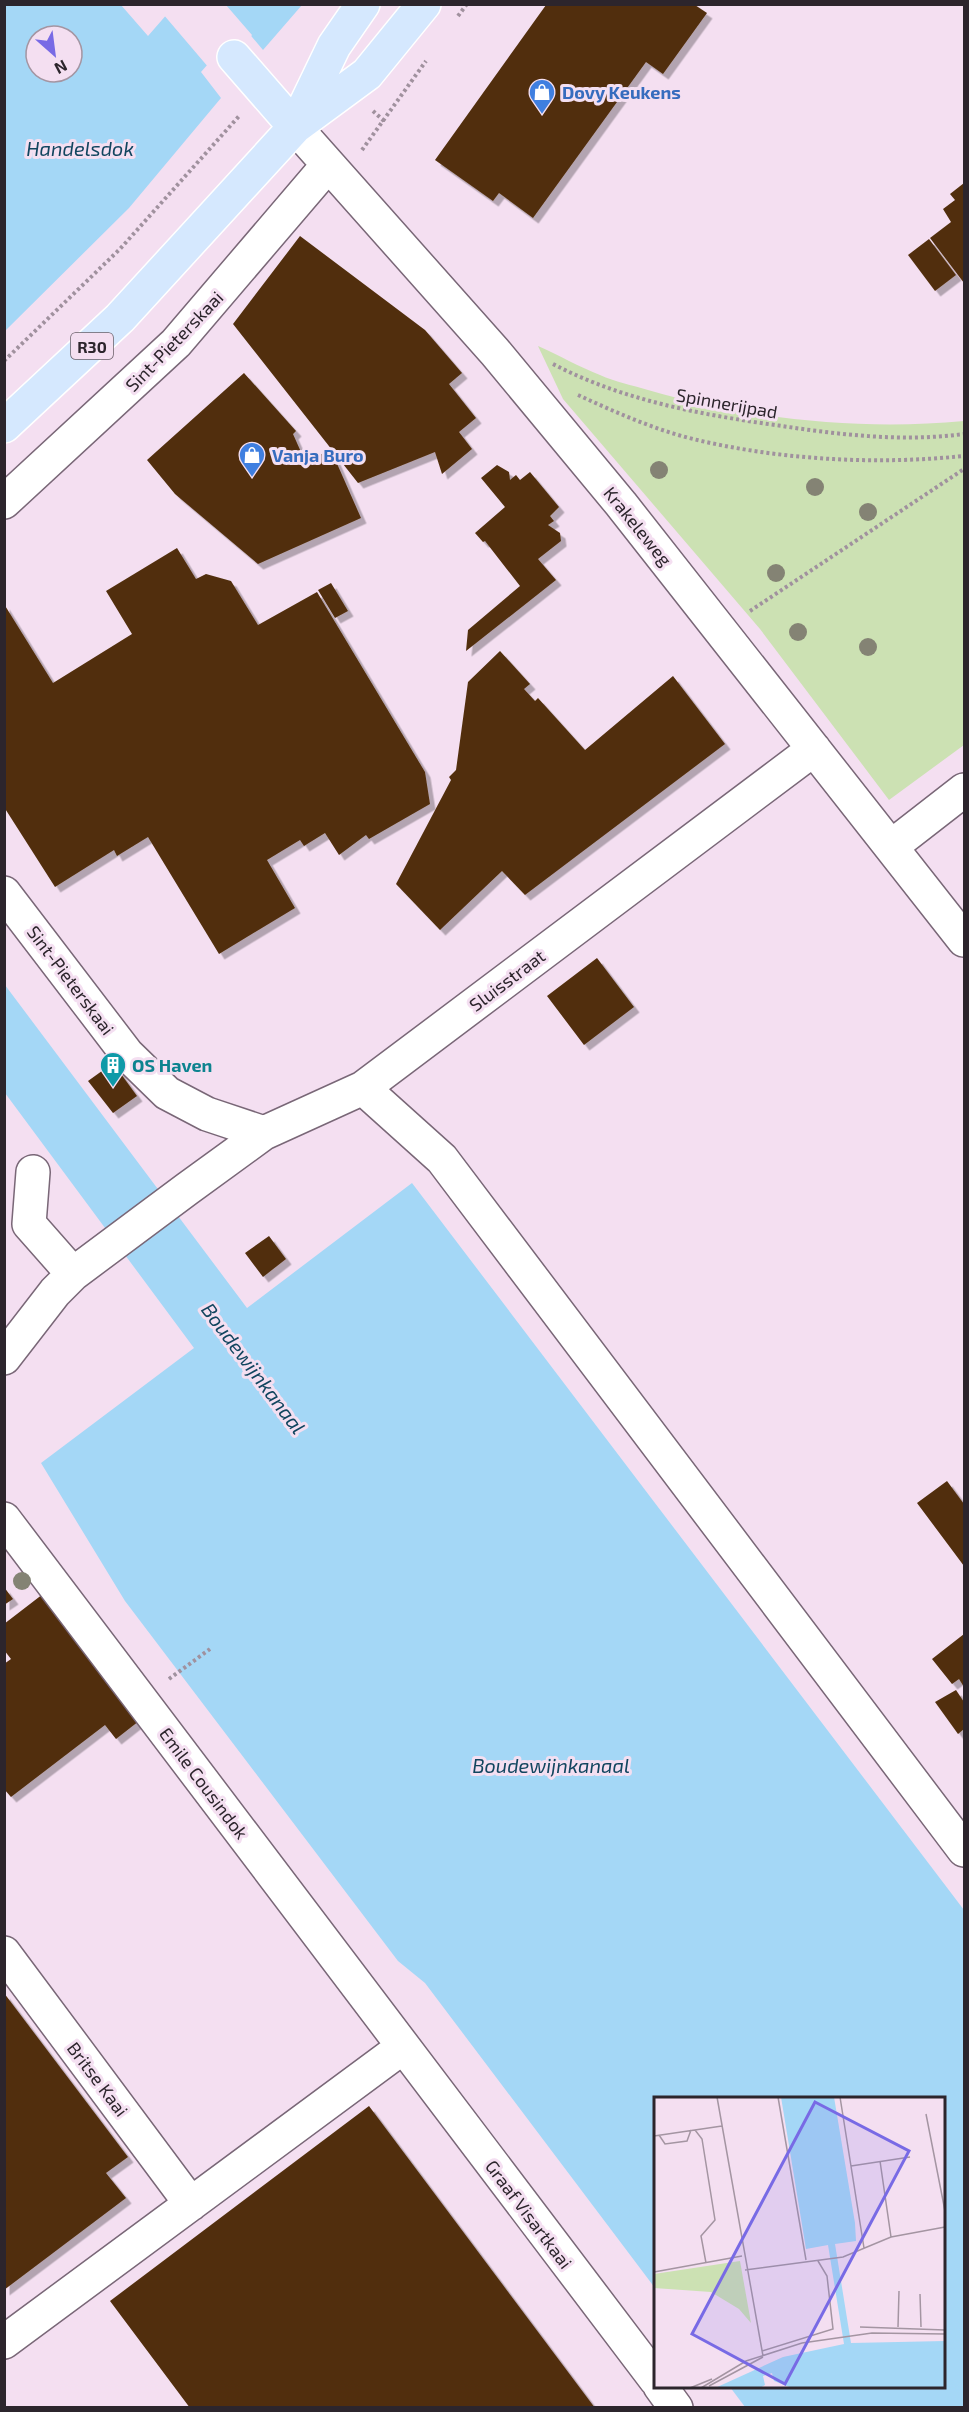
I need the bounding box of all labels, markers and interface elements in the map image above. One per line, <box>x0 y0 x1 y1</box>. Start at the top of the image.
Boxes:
north arrow <box>24 24 84 84</box>
text: N <box>52 57 71 79</box>
shop icon: Dovy Keukens <box>527 77 557 115</box>
place label: Dovy Keukens <box>562 81 681 103</box>
water label: Handelsdok <box>26 136 134 160</box>
street label: Sint-Pieterskaai <box>121 286 227 396</box>
road number: R30 <box>71 333 113 359</box>
street label: Spinnerijpad <box>675 383 779 423</box>
shop icon: Vanja Buro <box>237 440 267 478</box>
place label: Vanja Buro <box>272 444 364 466</box>
street label: Krakeleweg <box>599 482 677 570</box>
street label: Sint-Pieterskaai <box>23 921 119 1039</box>
street label: Sluisstraat <box>465 944 549 1016</box>
building icon: OS Haven <box>98 1050 128 1088</box>
place label: OS Haven <box>132 1054 212 1076</box>
water label: Boudewijnkanaal <box>197 1298 311 1438</box>
street label: Emile Cousindok <box>155 1723 253 1843</box>
water label: Boudewijnkanaal <box>472 1753 630 1777</box>
street label: Britse Kaai <box>63 2037 133 2121</box>
inset map <box>654 2097 945 2388</box>
street label: Graaf Visartkaai <box>481 2155 577 2273</box>

